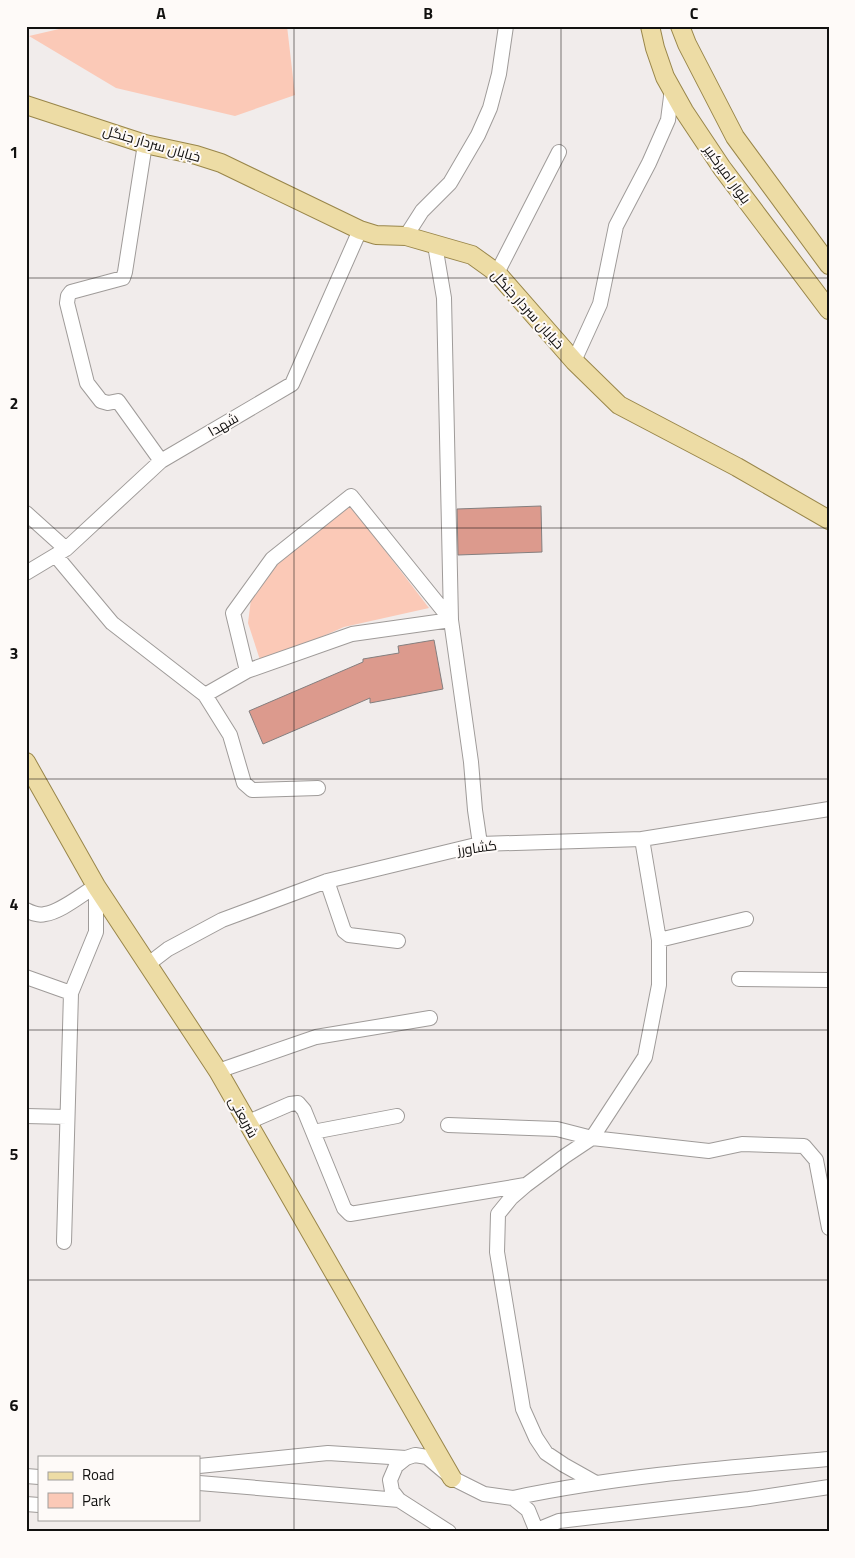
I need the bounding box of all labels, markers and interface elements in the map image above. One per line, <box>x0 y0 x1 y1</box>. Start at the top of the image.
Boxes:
text: A <box>156 1 166 25</box>
text: B <box>423 1 433 25</box>
text: C <box>690 1 699 25</box>
street label: خیابان سردار جنگل <box>101 119 203 167</box>
street label: بلوار امیرکبیر <box>699 139 757 208</box>
text: 1 <box>10 140 18 164</box>
street label: خیابان سردار جنگل <box>487 265 569 353</box>
text: 2 <box>10 391 18 415</box>
street label: شهدا <box>204 407 242 441</box>
text: 3 <box>10 641 18 665</box>
street label: کشاورز <box>455 834 498 860</box>
text: 4 <box>10 892 19 916</box>
street label: شریعتی <box>224 1092 264 1142</box>
text: 5 <box>10 1142 19 1166</box>
text: 6 <box>10 1393 19 1417</box>
legend <box>38 1456 200 1520</box>
text: Road <box>82 1463 114 1486</box>
text: Park <box>82 1489 111 1512</box>

